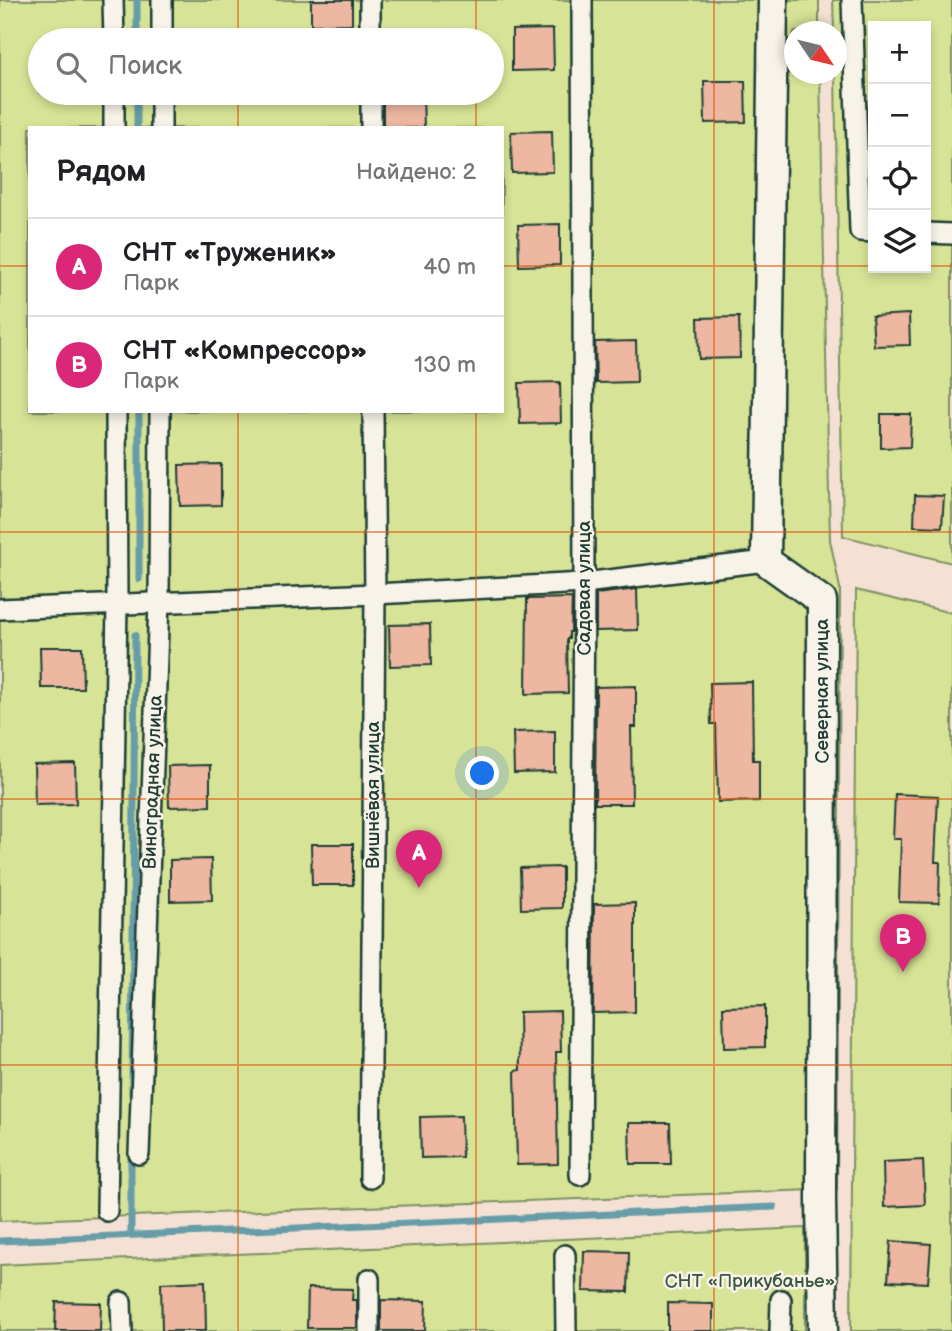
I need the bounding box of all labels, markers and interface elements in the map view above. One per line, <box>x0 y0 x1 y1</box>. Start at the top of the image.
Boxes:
north arrow <box>784 21 847 84</box>
map controls <box>868 21 931 273</box>
button: + <box>868 21 931 84</box>
search box <box>28 28 504 105</box>
icon: search <box>52 48 90 86</box>
text: Поиск <box>108 51 182 82</box>
button: − <box>868 84 931 147</box>
button: locate <box>868 147 931 210</box>
text: Рядом <box>56 154 146 190</box>
text: Найдено: 2 <box>356 158 476 186</box>
button: layers <box>868 210 931 273</box>
text: СНТ «Труженик» <box>123 238 337 269</box>
text: A <box>72 253 86 281</box>
text: 40 m <box>423 253 476 281</box>
text: Парк <box>123 269 179 297</box>
text: СНТ «Компрессор» <box>123 336 367 367</box>
text: B <box>71 351 87 379</box>
text: 130 m <box>414 351 476 379</box>
text: Парк <box>123 367 179 395</box>
street label: Садовая улица <box>573 521 596 655</box>
street label: Северная улица <box>811 619 834 763</box>
street label: Виноградная улица <box>138 694 168 870</box>
street label: Вишнёвая улица <box>362 721 385 869</box>
your location <box>465 756 499 790</box>
pin: A <box>396 830 442 888</box>
pin: B <box>880 914 926 972</box>
park label: СНТ «Прикубанье» <box>665 1270 835 1293</box>

